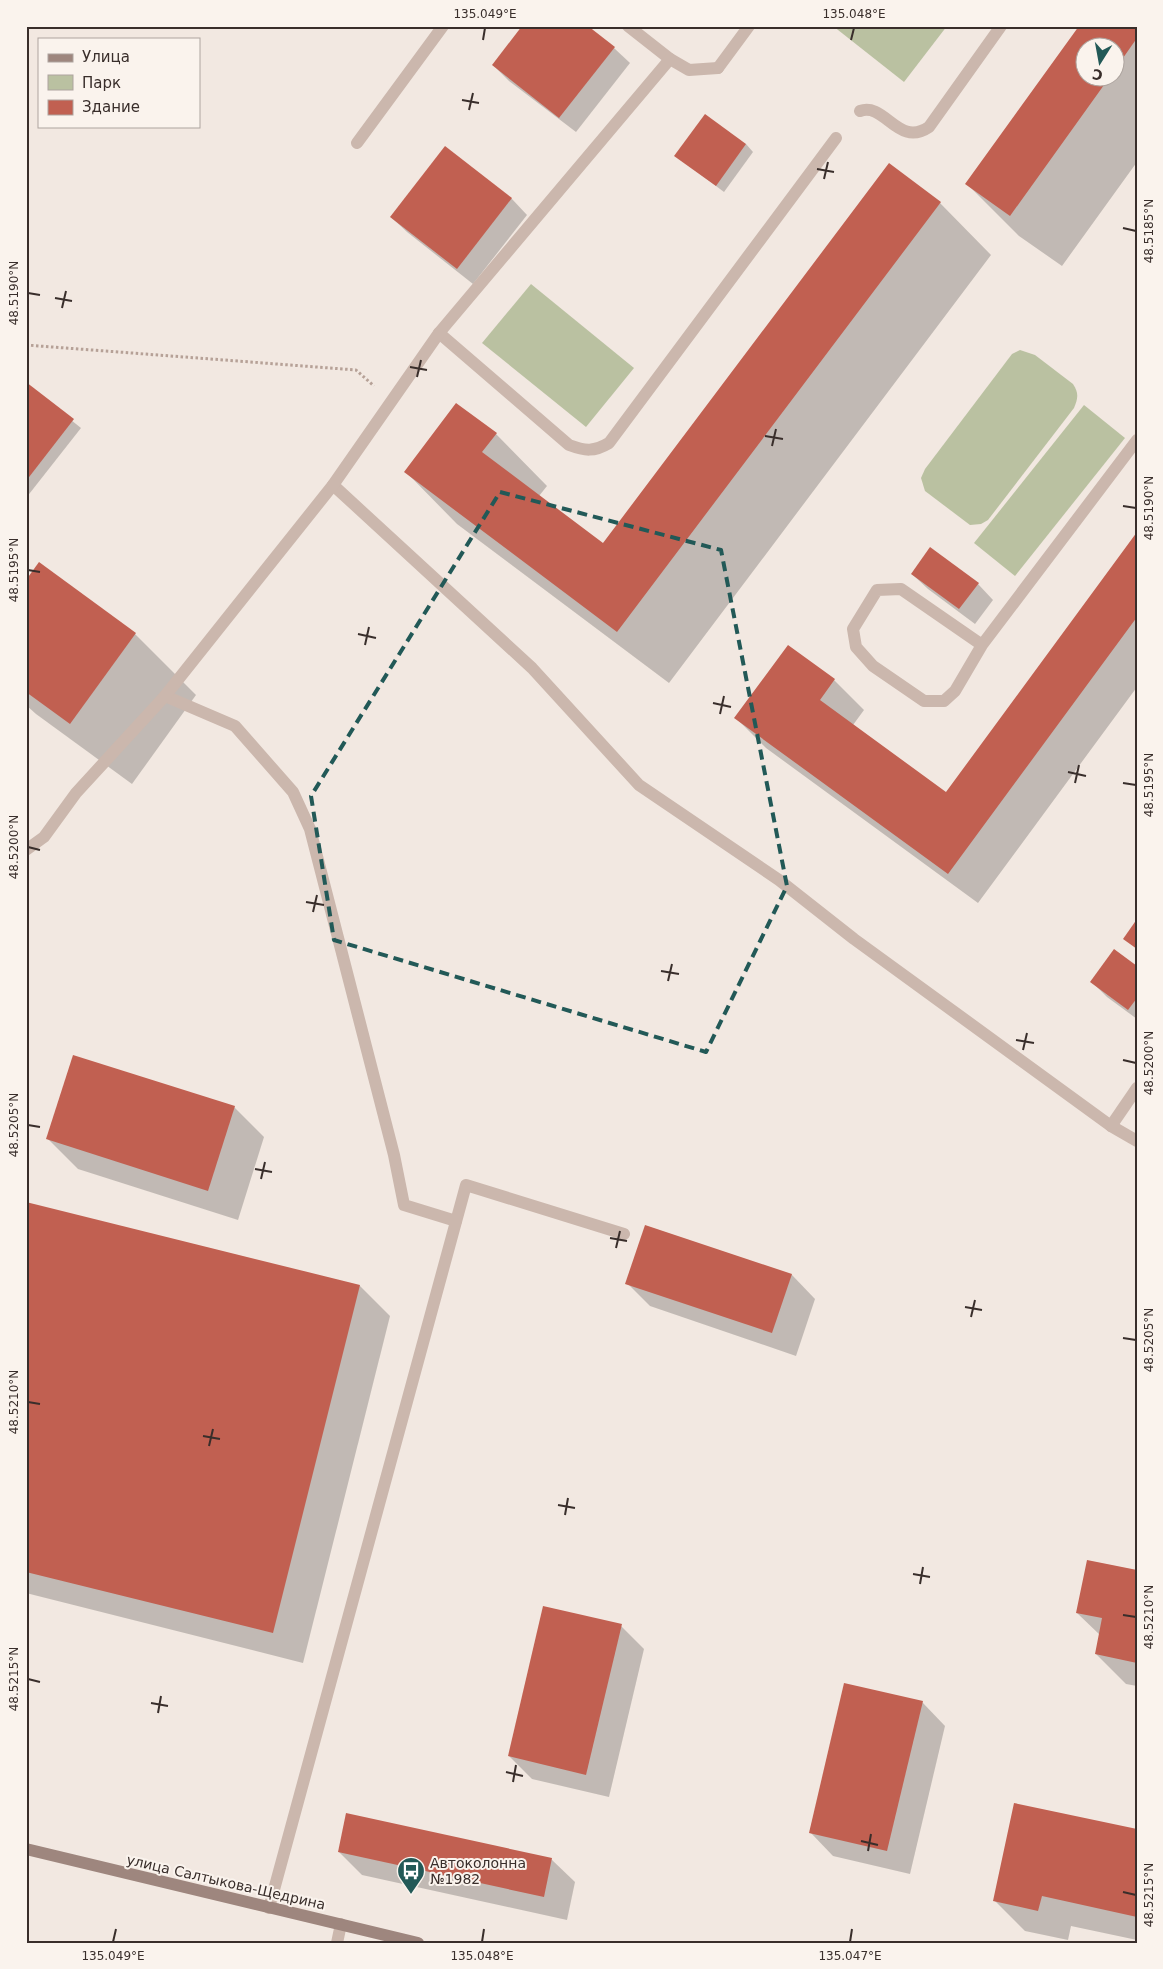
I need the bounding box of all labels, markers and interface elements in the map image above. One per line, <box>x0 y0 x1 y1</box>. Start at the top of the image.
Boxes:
text: 135.049°E <box>453 7 517 21</box>
text: 135.048°E <box>822 7 886 21</box>
legend <box>38 38 200 128</box>
north arrow <box>1076 38 1126 88</box>
text: Улица <box>82 48 130 66</box>
text: С <box>1091 66 1104 84</box>
text: Парк <box>82 74 121 92</box>
text: Здание <box>82 98 140 116</box>
text: 48.5185°N <box>1142 199 1156 263</box>
text: 48.5190°N <box>7 261 21 325</box>
text: 48.5190°N <box>1142 476 1156 540</box>
text: 48.5195°N <box>7 538 21 602</box>
text: 48.5195°N <box>1142 753 1156 817</box>
text: 48.5200°N <box>7 815 21 879</box>
text: 48.5200°N <box>1142 1031 1156 1095</box>
text: 48.5205°N <box>7 1093 21 1157</box>
text: 48.5205°N <box>1142 1308 1156 1372</box>
text: 48.5210°N <box>7 1370 21 1434</box>
text: 48.5210°N <box>1142 1585 1156 1649</box>
text: 48.5215°N <box>7 1647 21 1711</box>
street label: улица Салтыкова-Щедрина <box>125 1851 327 1913</box>
place label: Автоколонна №1982 <box>430 1855 526 1887</box>
bus stop icon: Автоколонна №1982 <box>396 1856 426 1895</box>
text: 48.5215°N <box>1142 1863 1156 1927</box>
text: 135.049°E <box>81 1949 145 1963</box>
text: 135.048°E <box>450 1949 514 1963</box>
text: 135.047°E <box>818 1949 882 1963</box>

